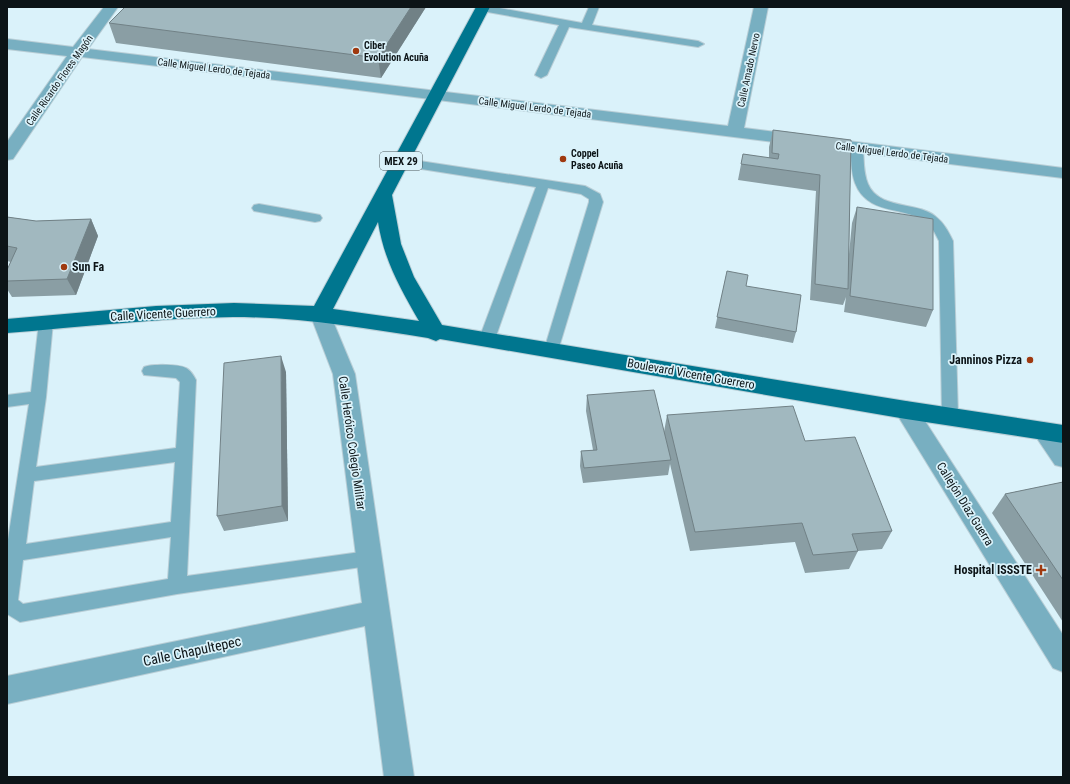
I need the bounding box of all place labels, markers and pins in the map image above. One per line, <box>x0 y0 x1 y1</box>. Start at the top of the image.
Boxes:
place label: Ciber Evolution Acuña <box>364 40 429 63</box>
marker: Ciber Evolution Acuña <box>351 46 361 56</box>
place label: Coppel Paseo Acuña <box>571 148 623 171</box>
marker: Coppel Paseo Acuña <box>558 154 568 164</box>
place label: Sun Fa <box>72 260 105 274</box>
marker: Sun Fa <box>59 262 69 272</box>
place label: Janninos Pizza <box>949 353 1022 367</box>
marker: Janninos Pizza <box>1025 355 1035 365</box>
place label: Hospital ISSSTE <box>954 563 1032 577</box>
marker: Hospital ISSSTE <box>1035 564 1047 576</box>

